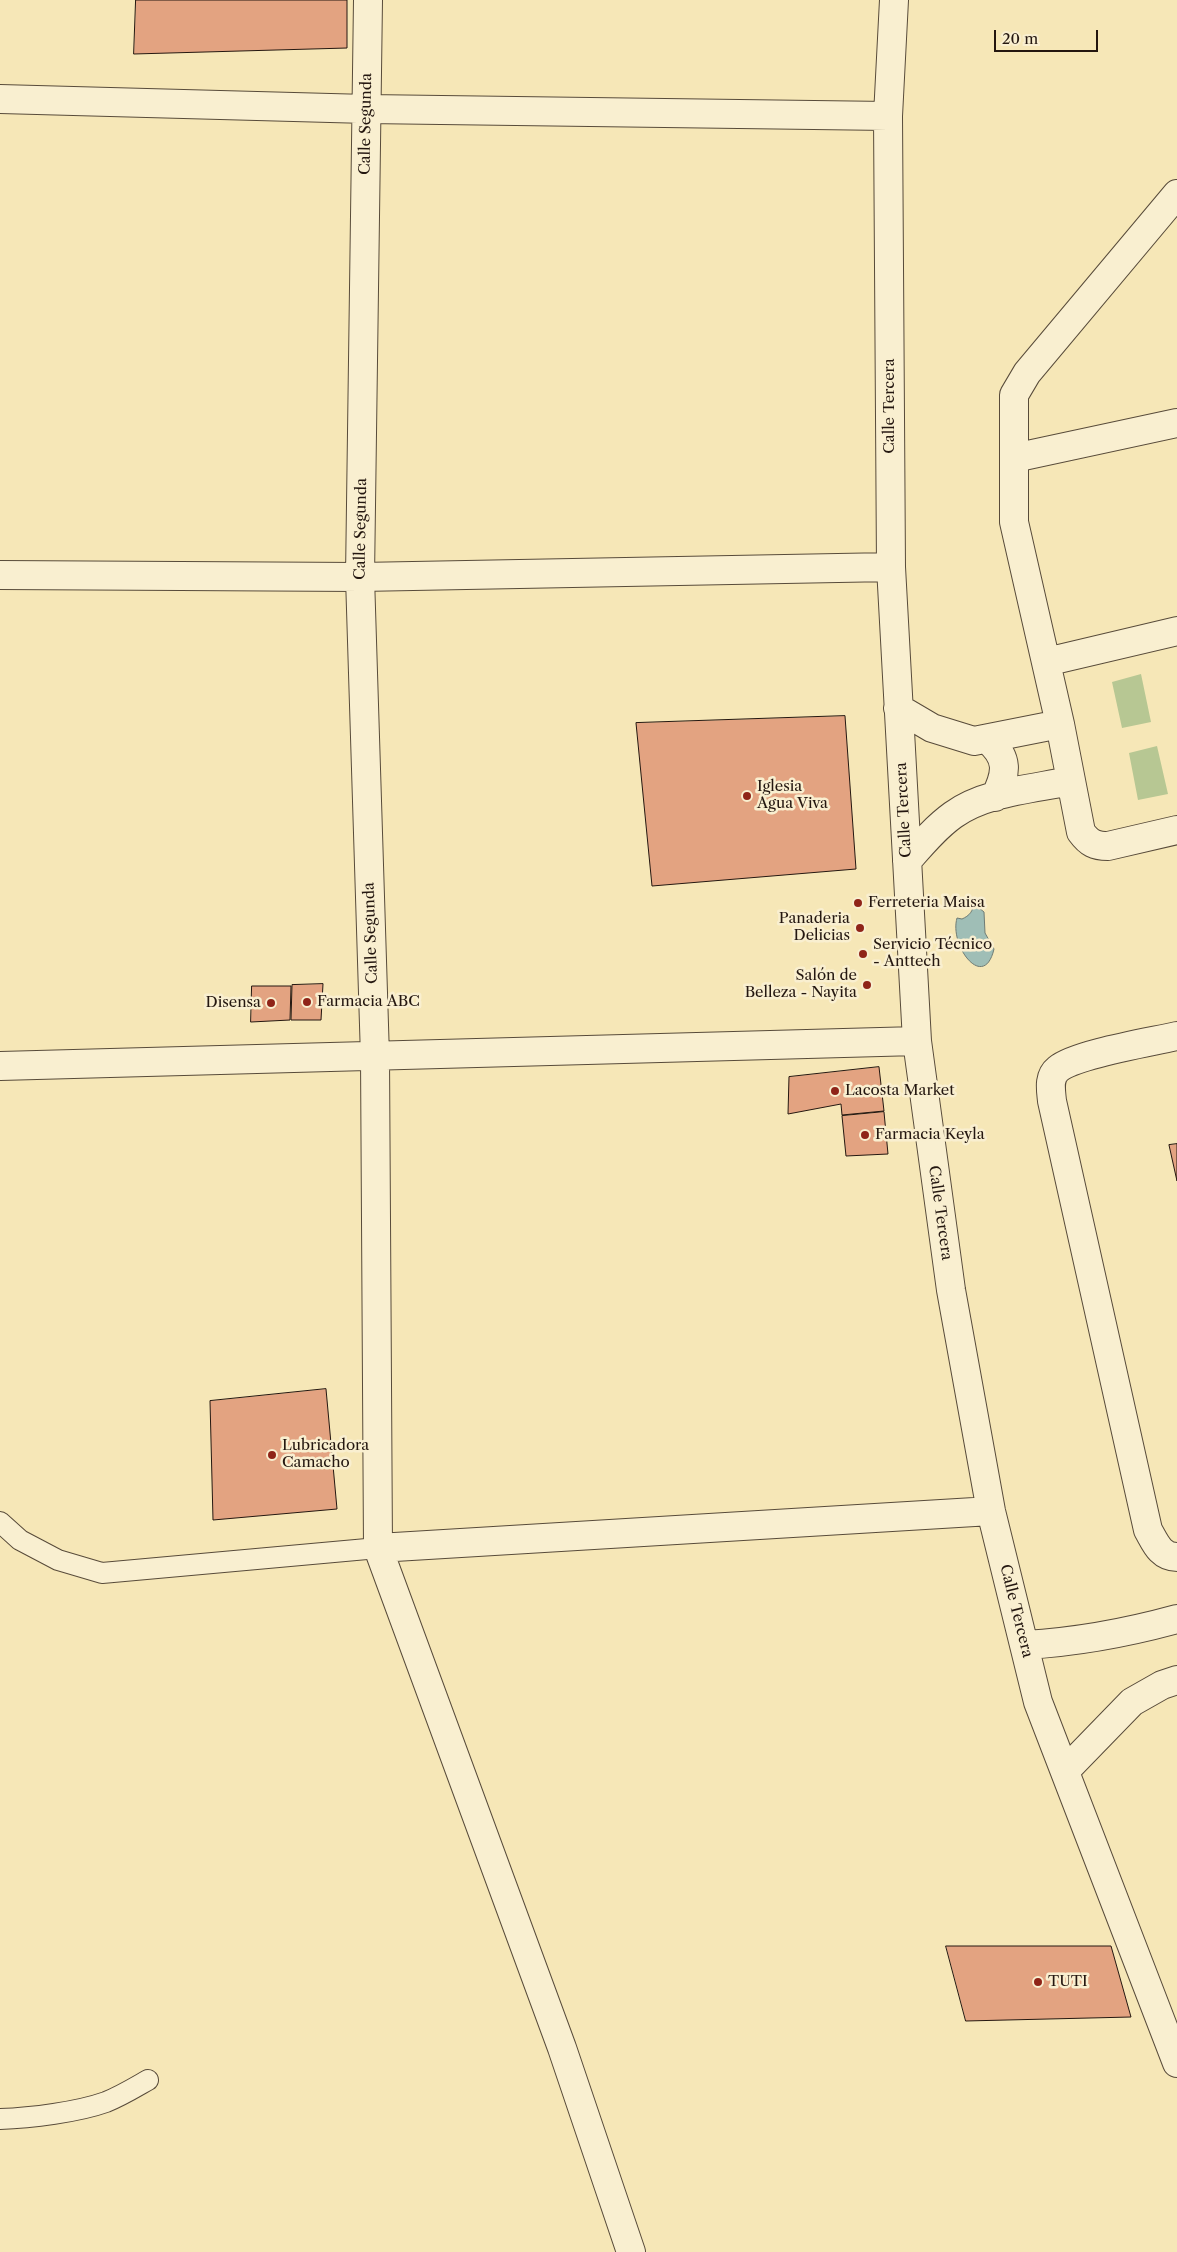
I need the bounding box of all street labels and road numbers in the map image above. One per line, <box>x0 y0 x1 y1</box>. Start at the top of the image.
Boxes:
street label: Calle Segunda <box>356 73 376 175</box>
street label: Calle Tercera <box>881 358 899 454</box>
street label: Calle Segunda <box>351 478 371 580</box>
street label: Calle Tercera <box>893 762 915 858</box>
street label: Calle Segunda <box>360 882 382 984</box>
street label: Calle Tercera <box>924 1164 956 1262</box>
street label: Calle Tercera <box>996 1562 1036 1660</box>

